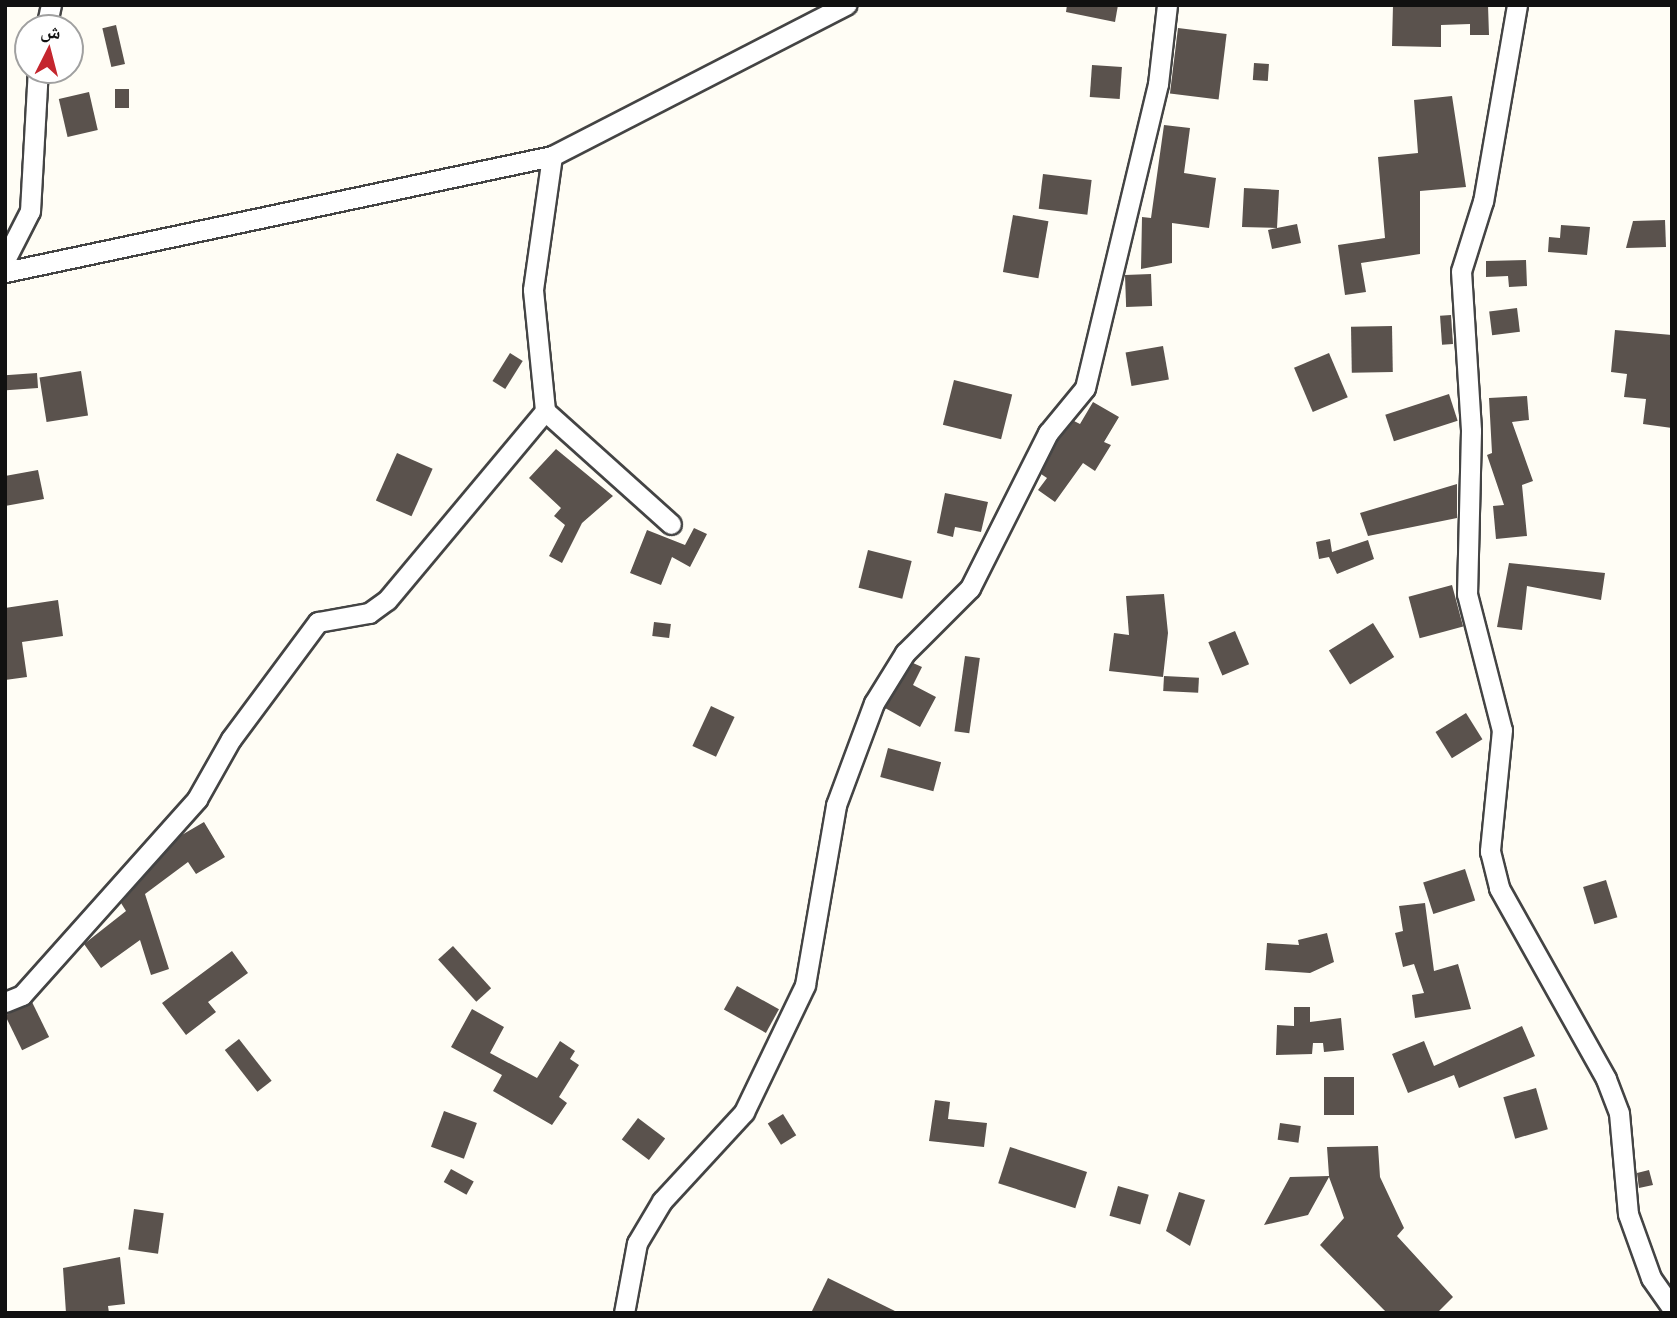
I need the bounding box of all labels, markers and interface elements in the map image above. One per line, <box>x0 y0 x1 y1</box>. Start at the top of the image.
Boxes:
north arrow <box>14 14 84 84</box>
text: ش <box>40 16 62 44</box>

